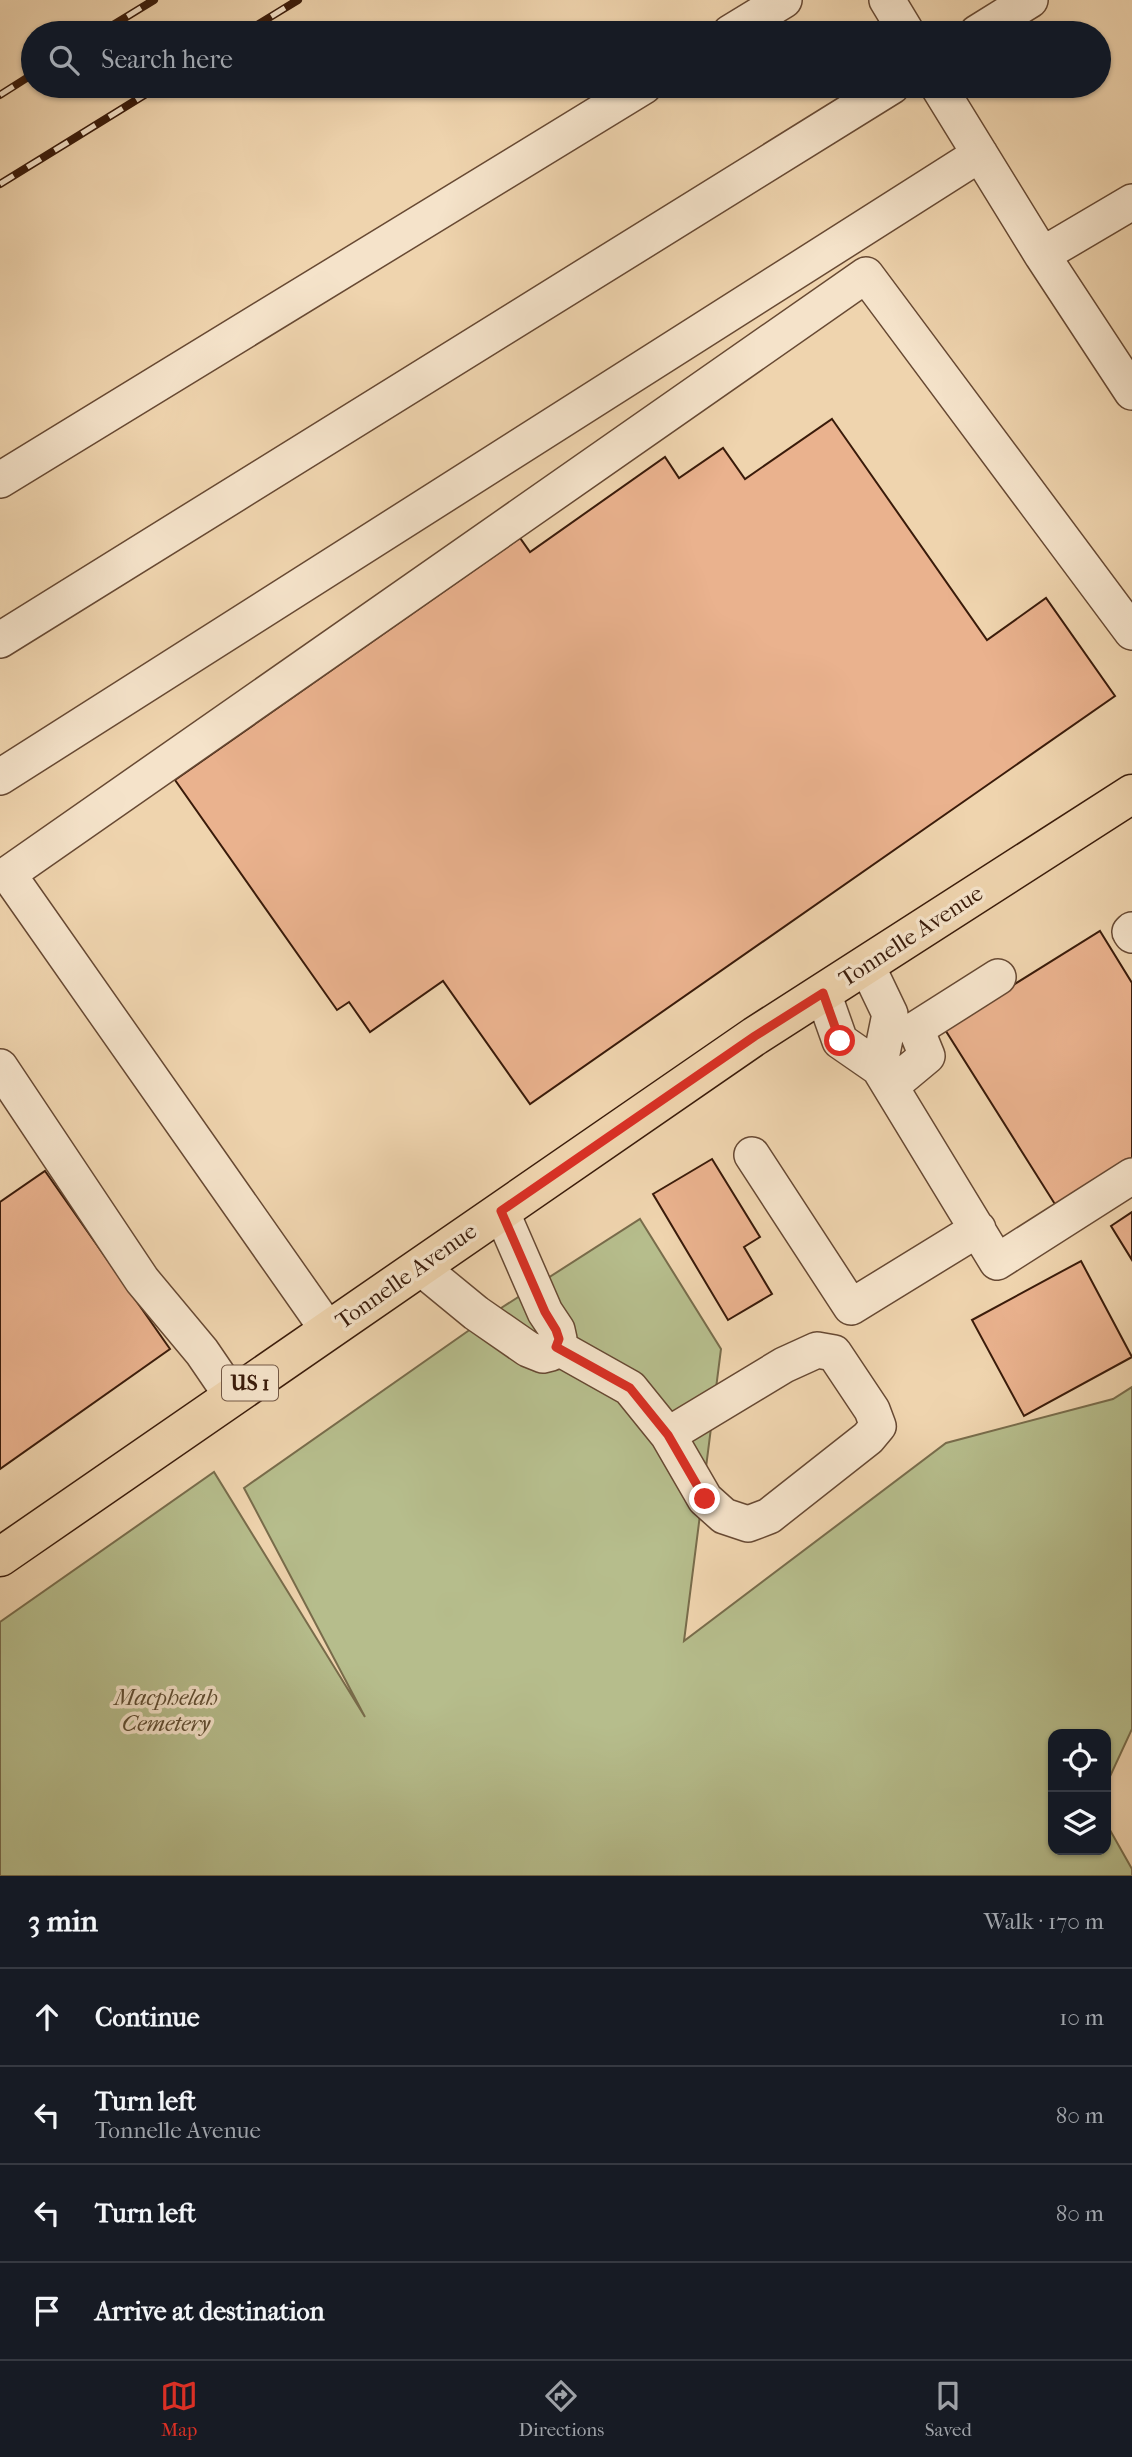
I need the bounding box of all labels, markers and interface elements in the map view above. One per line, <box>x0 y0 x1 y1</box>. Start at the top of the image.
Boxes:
search box <box>21 21 1111 98</box>
icon: search <box>45 41 83 79</box>
text: Search here <box>101 44 233 75</box>
street label: Tonnelle Avenue <box>834 880 988 992</box>
route start <box>824 1025 855 1056</box>
street label: Tonnelle Avenue <box>330 1217 482 1335</box>
road number: US 1 <box>222 1366 278 1400</box>
route end <box>689 1483 720 1514</box>
park label: Macphelah Cemetery <box>112 1684 218 1737</box>
map controls <box>1048 1729 1111 1855</box>
button: locate <box>1048 1729 1111 1792</box>
button: layers <box>1048 1792 1111 1855</box>
text: 3 min <box>28 1904 98 1939</box>
text: Walk · 170 m <box>984 1908 1104 1935</box>
icon: ahead <box>28 1998 66 2036</box>
text: Continue <box>95 2002 200 2033</box>
text: 10 m <box>1059 2004 1104 2031</box>
text: Turn left <box>95 2086 196 2117</box>
icon: left <box>28 2096 66 2134</box>
text: 80 m <box>1056 2102 1104 2129</box>
text: Tonnelle Avenue <box>95 2117 261 2144</box>
icon: left <box>28 2194 66 2232</box>
text: Turn left <box>95 2198 196 2229</box>
text: 80 m <box>1056 2200 1104 2227</box>
icon: arrive <box>28 2292 66 2330</box>
text: Arrive at destination <box>95 2296 325 2327</box>
tab: Map <box>160 2377 198 2441</box>
tab: Directions <box>519 2377 604 2441</box>
tab: Saved <box>925 2377 972 2441</box>

